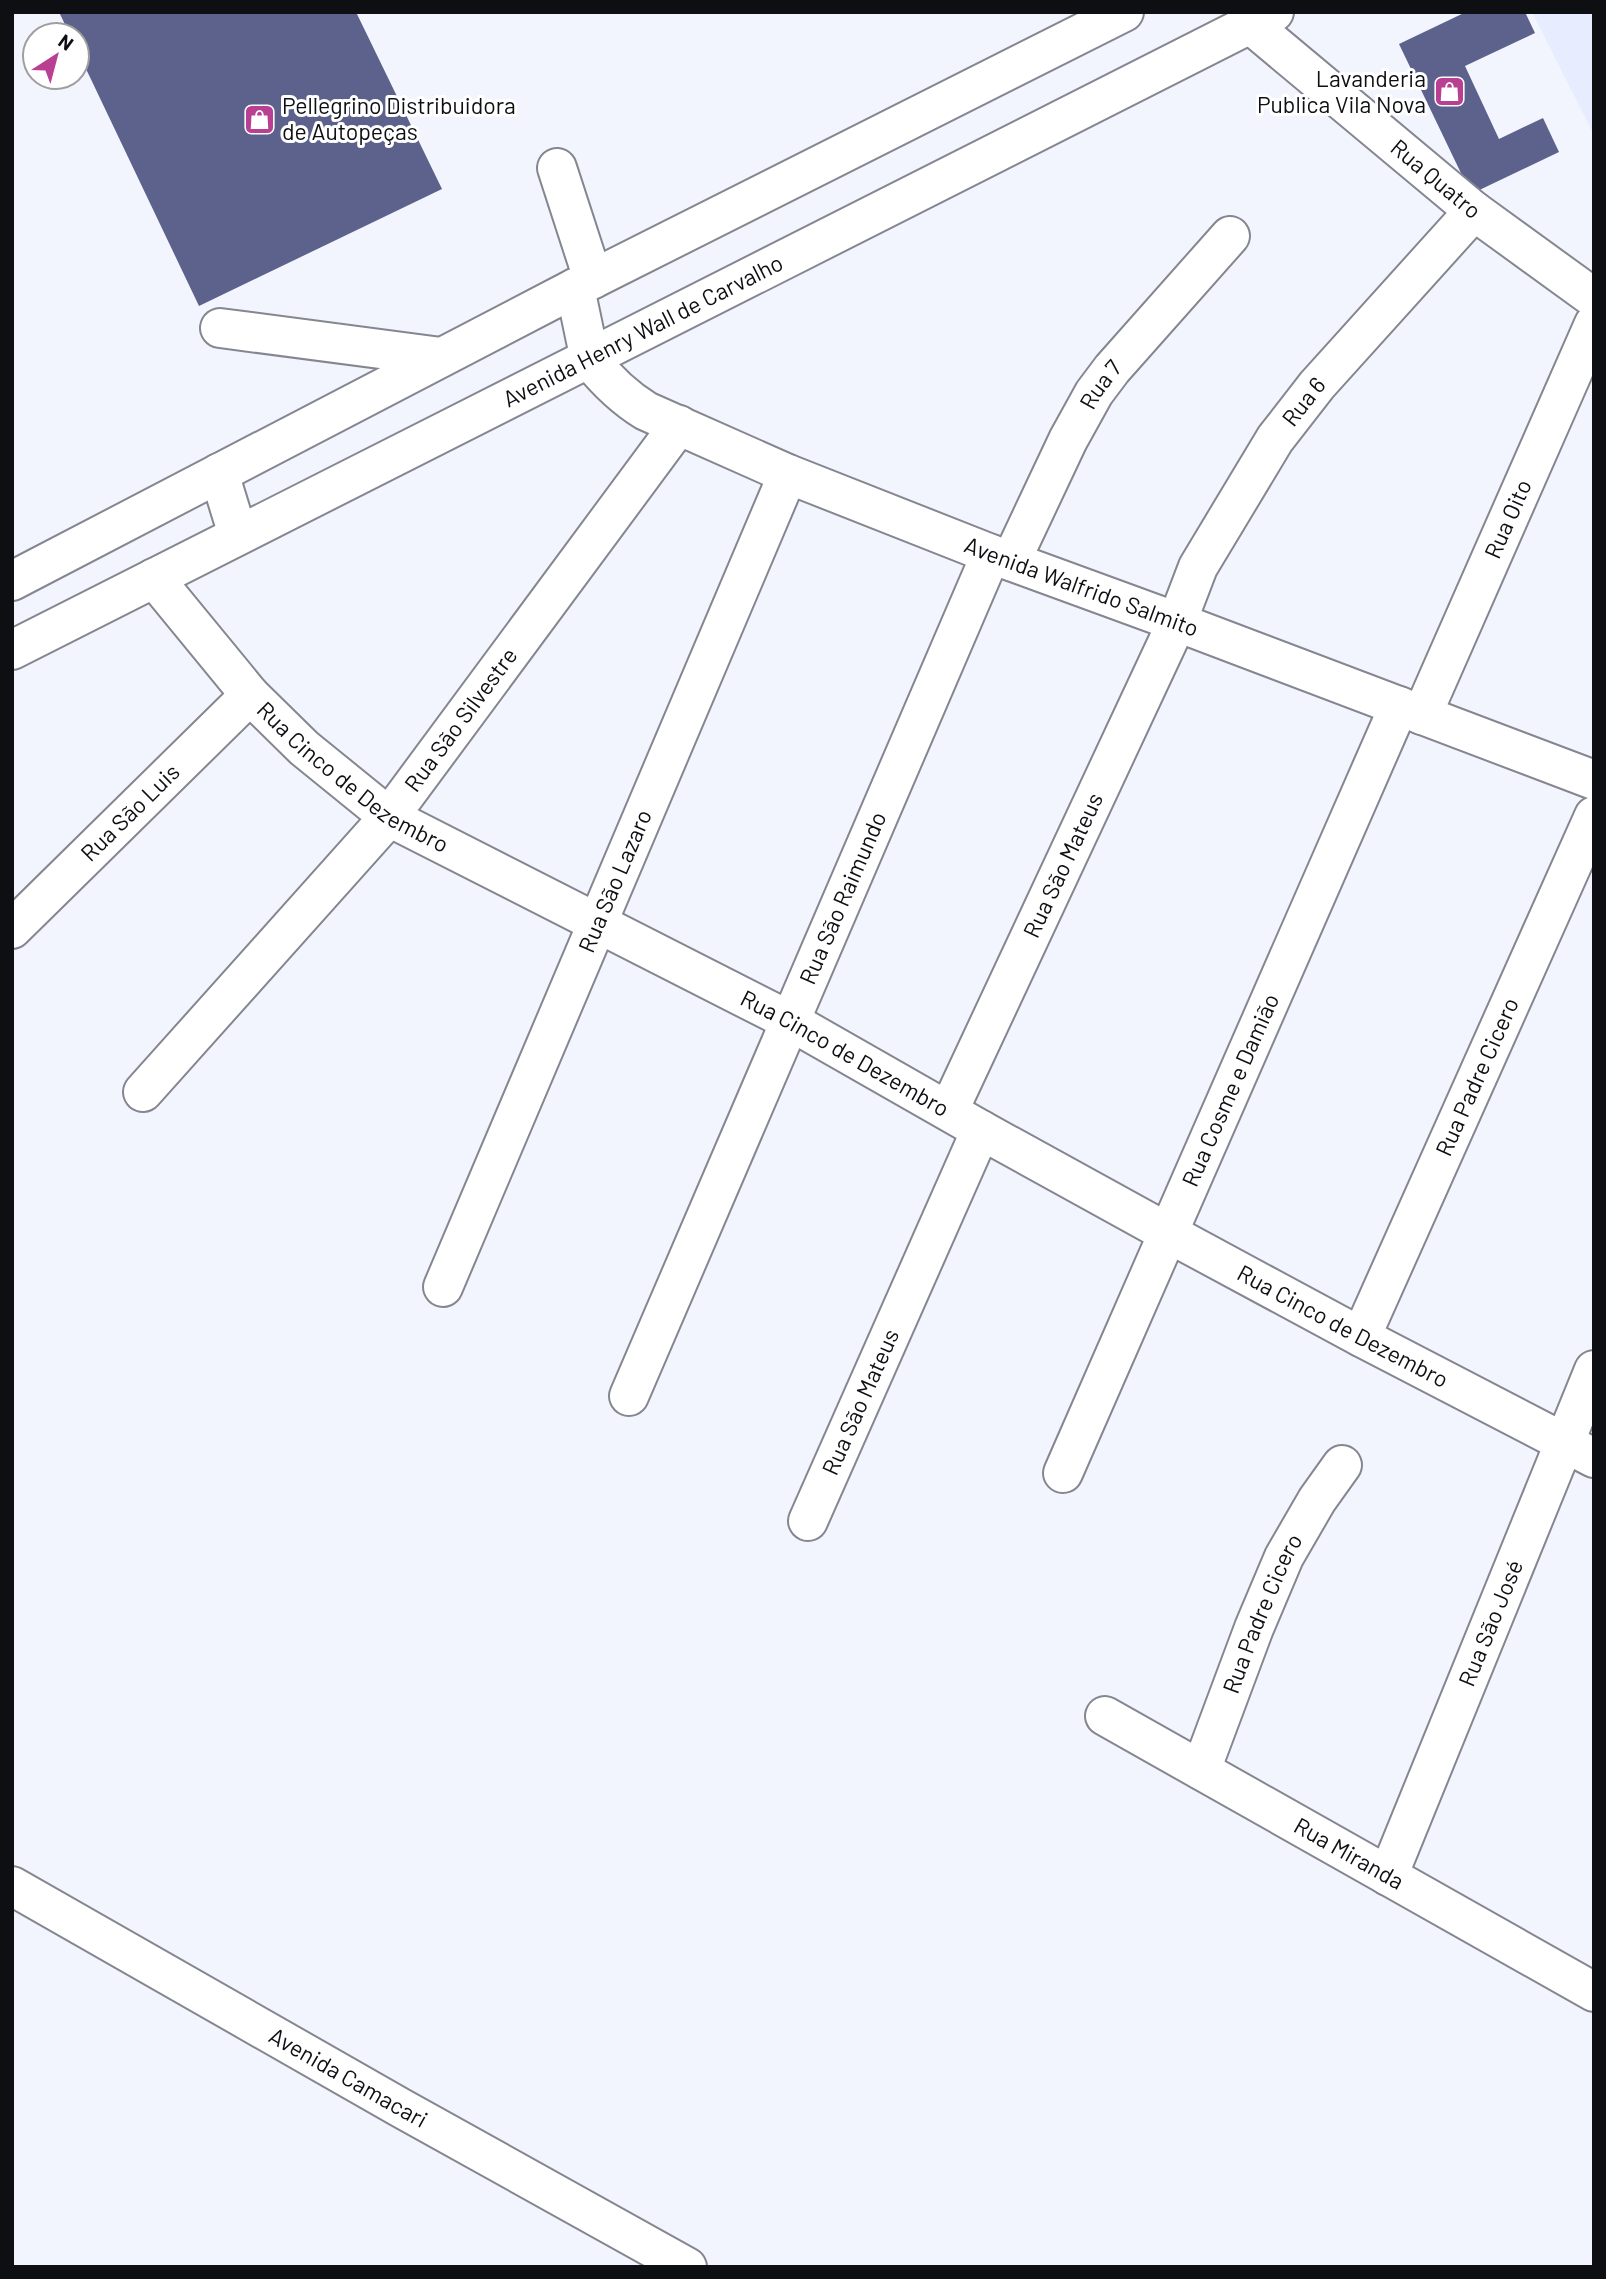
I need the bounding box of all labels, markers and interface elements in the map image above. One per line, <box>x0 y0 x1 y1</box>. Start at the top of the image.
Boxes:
north arrow <box>21 21 91 91</box>
text: N <box>54 29 78 55</box>
place label: Lavanderia Publica Vila Nova <box>1257 64 1426 118</box>
shop icon: Lavanderia Publica Vila Nova <box>1432 75 1466 109</box>
place label: Pellegrino Distribuidora de Autopeças <box>282 91 516 145</box>
shop icon: Pellegrino Distribuidora de Autopeças <box>242 102 276 136</box>
street label: Rua Quatro <box>1386 133 1487 224</box>
street label: Avenida Henry Wall de Carvalho <box>498 248 787 413</box>
street label: Rua 7 <box>1073 353 1127 414</box>
street label: Rua 6 <box>1275 370 1331 431</box>
street label: Rua Oito <box>1478 475 1537 563</box>
street label: Avenida Walfrido Salmito <box>961 530 1203 642</box>
street label: Rua São Silvestre <box>398 642 523 797</box>
street label: Rua Cinco de Dezembro <box>252 695 454 858</box>
street label: Rua São Luis <box>74 757 185 867</box>
street label: Rua São Mateus <box>1017 788 1108 942</box>
street label: Rua São Lazaro <box>572 805 657 956</box>
street label: Rua São Raimundo <box>793 807 892 988</box>
street label: Rua Cinco de Dezembro <box>736 983 955 1122</box>
street label: Rua Cosme e Damião <box>1175 989 1284 1191</box>
street label: Rua Padre Cicero <box>1429 993 1524 1160</box>
street label: Rua Cinco de Dezembro <box>1233 1258 1453 1393</box>
street label: Rua São Mateus <box>815 1324 904 1479</box>
street label: Rua Padre Cicero <box>1216 1528 1308 1697</box>
street label: Rua São José <box>1452 1555 1528 1690</box>
street label: Rua Miranda <box>1289 1811 1409 1895</box>
street label: Avenida Camacari <box>264 2021 433 2133</box>

